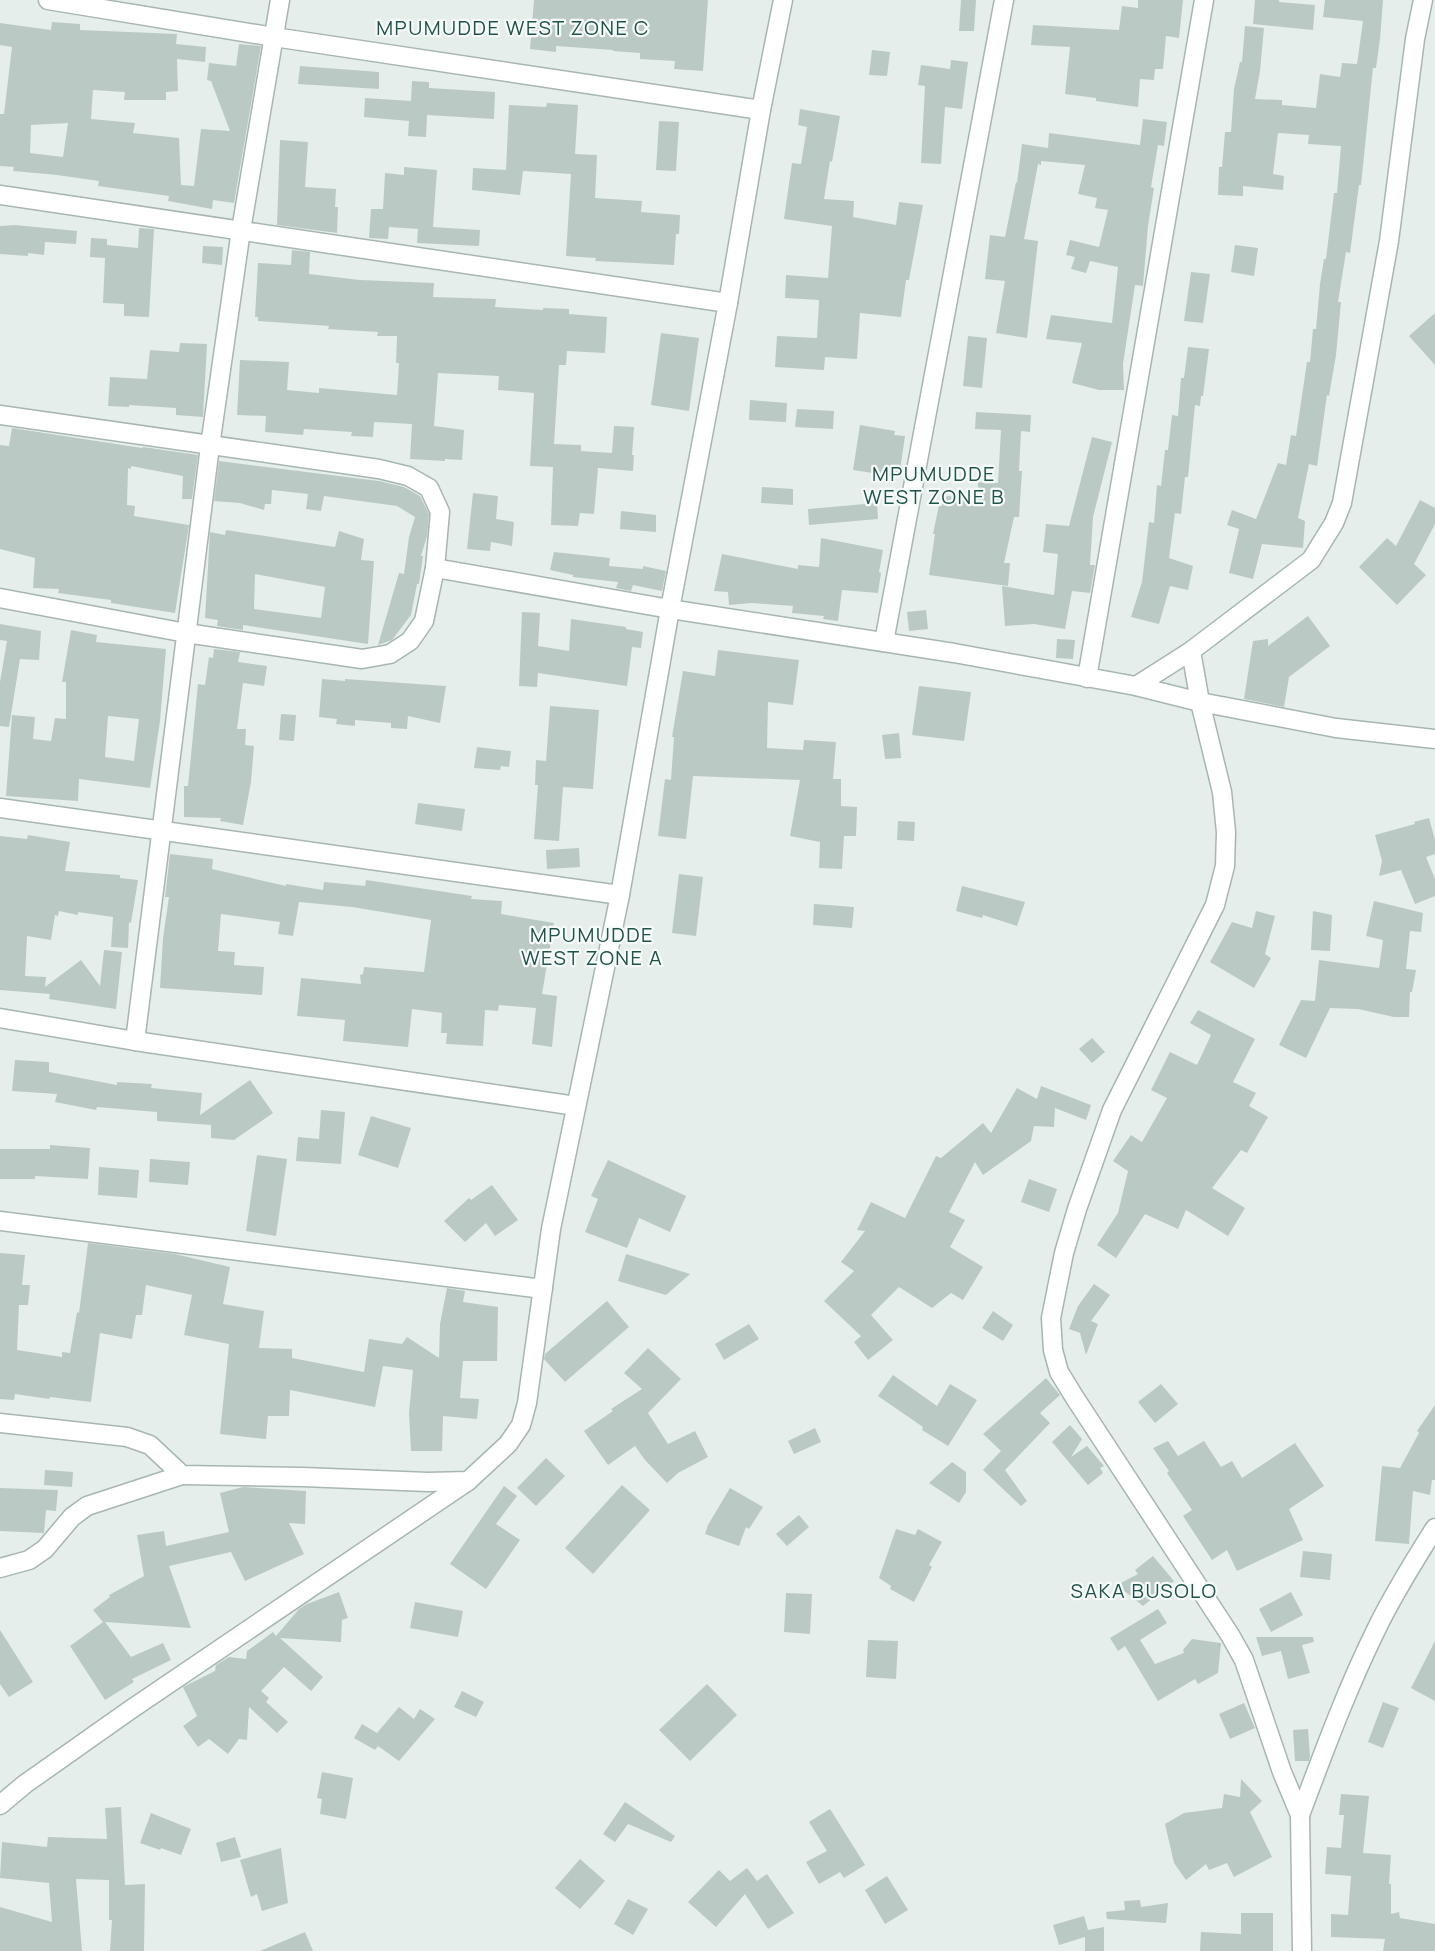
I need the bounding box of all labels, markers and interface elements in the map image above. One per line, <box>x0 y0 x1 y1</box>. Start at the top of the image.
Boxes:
district label: MPUMUDDE WEST ZONE C <box>376 14 650 41</box>
district label: MPUMUDDE WEST ZONE B <box>863 460 1005 510</box>
district label: MPUMUDDE WEST ZONE A <box>521 921 663 971</box>
district label: SAKA BUSOLO <box>1071 1577 1217 1604</box>

